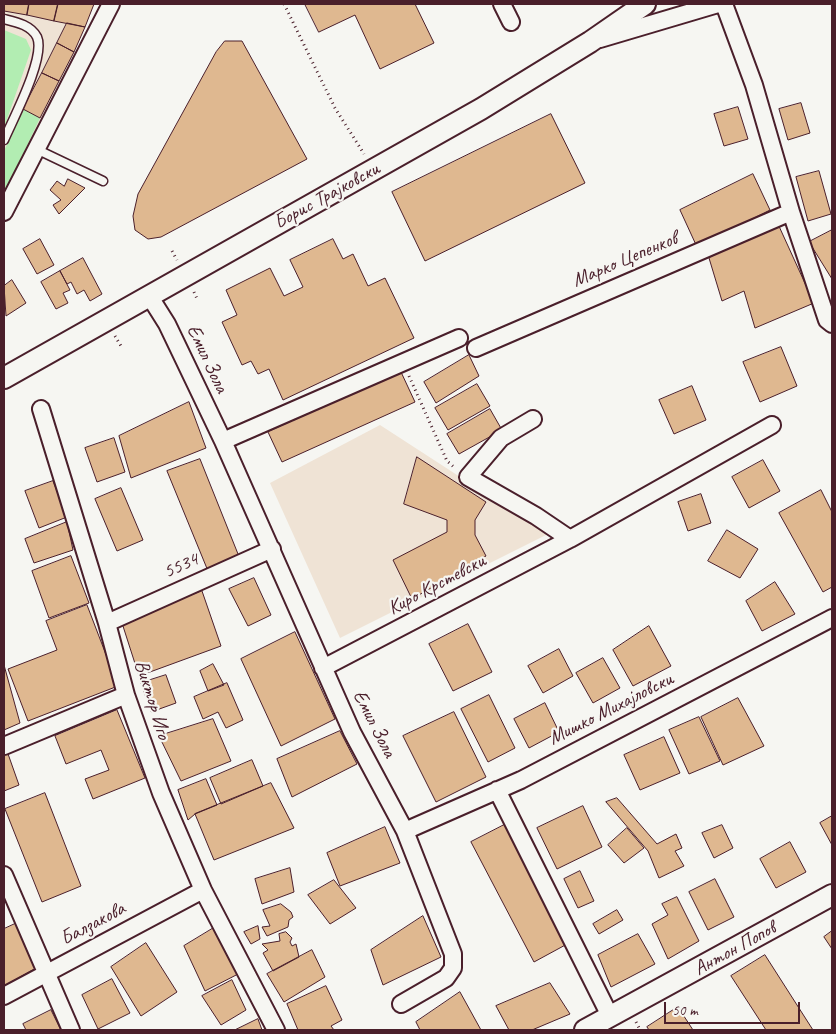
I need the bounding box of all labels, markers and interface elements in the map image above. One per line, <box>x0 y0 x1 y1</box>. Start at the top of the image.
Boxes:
street label: Борис Трајковски <box>270 157 384 235</box>
street label: Марко Цепенков <box>569 227 681 293</box>
street label: Емил Зола <box>181 321 233 397</box>
street label: 5534 <box>160 548 202 584</box>
street label: Киро Крстевски <box>384 549 490 621</box>
street label: Виктор Иго <box>129 657 175 743</box>
street label: Мишко Михајловски <box>545 667 677 751</box>
street label: Емил Зола <box>347 686 401 762</box>
street label: Балзакова <box>56 897 130 951</box>
street label: Антон Попов <box>690 917 780 981</box>
scale bar <box>666 992 802 1024</box>
text: 50 m <box>672 1001 698 1020</box>

